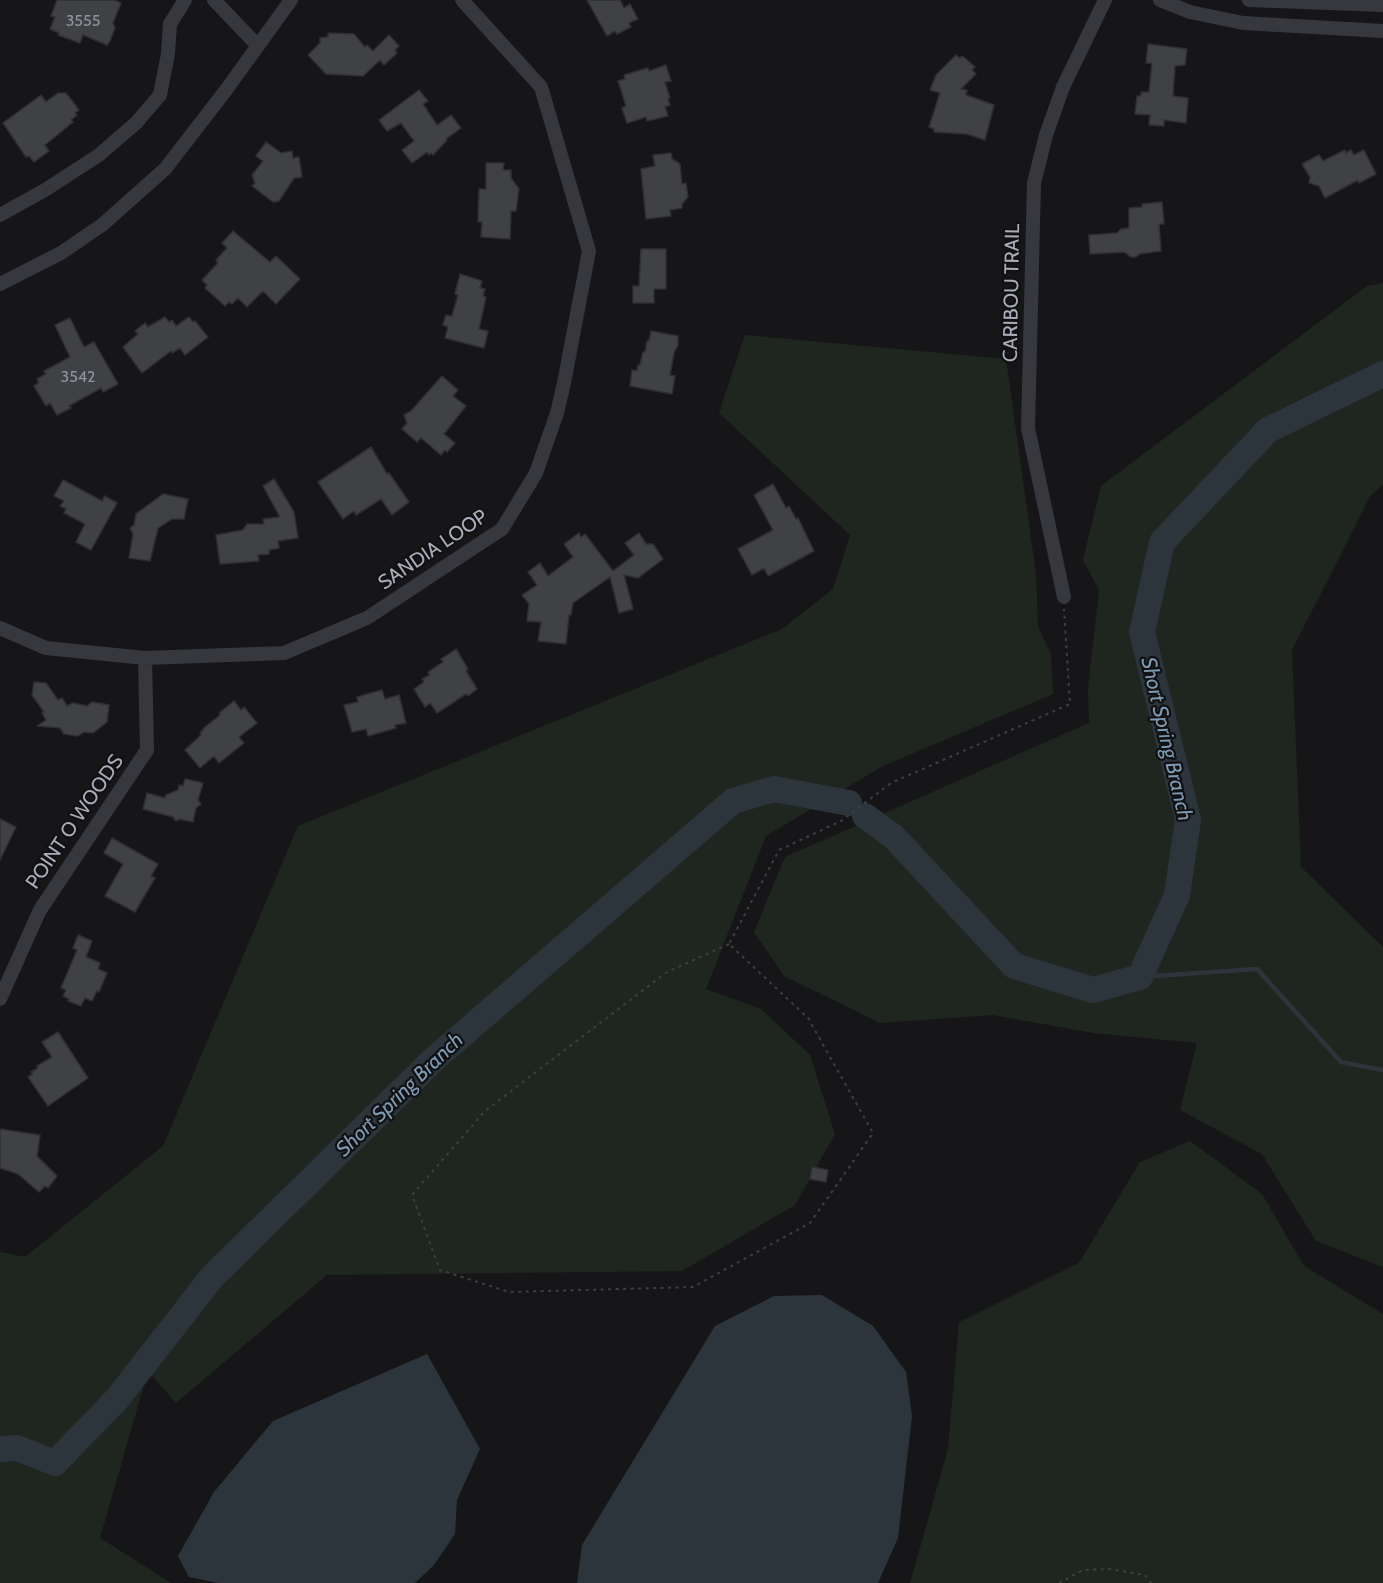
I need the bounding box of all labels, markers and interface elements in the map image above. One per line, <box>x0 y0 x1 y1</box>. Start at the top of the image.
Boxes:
house number: 3555 <box>66 11 100 31</box>
street label: CARIBOU TRAIL <box>999 224 1025 362</box>
house number: 3542 <box>61 367 95 387</box>
street label: SANDIA LOOP <box>374 505 492 595</box>
water label: Short Spring Branch <box>1135 655 1197 823</box>
street label: POINT O WOODS <box>21 750 129 894</box>
water label: Short Spring Branch <box>331 1028 469 1162</box>

